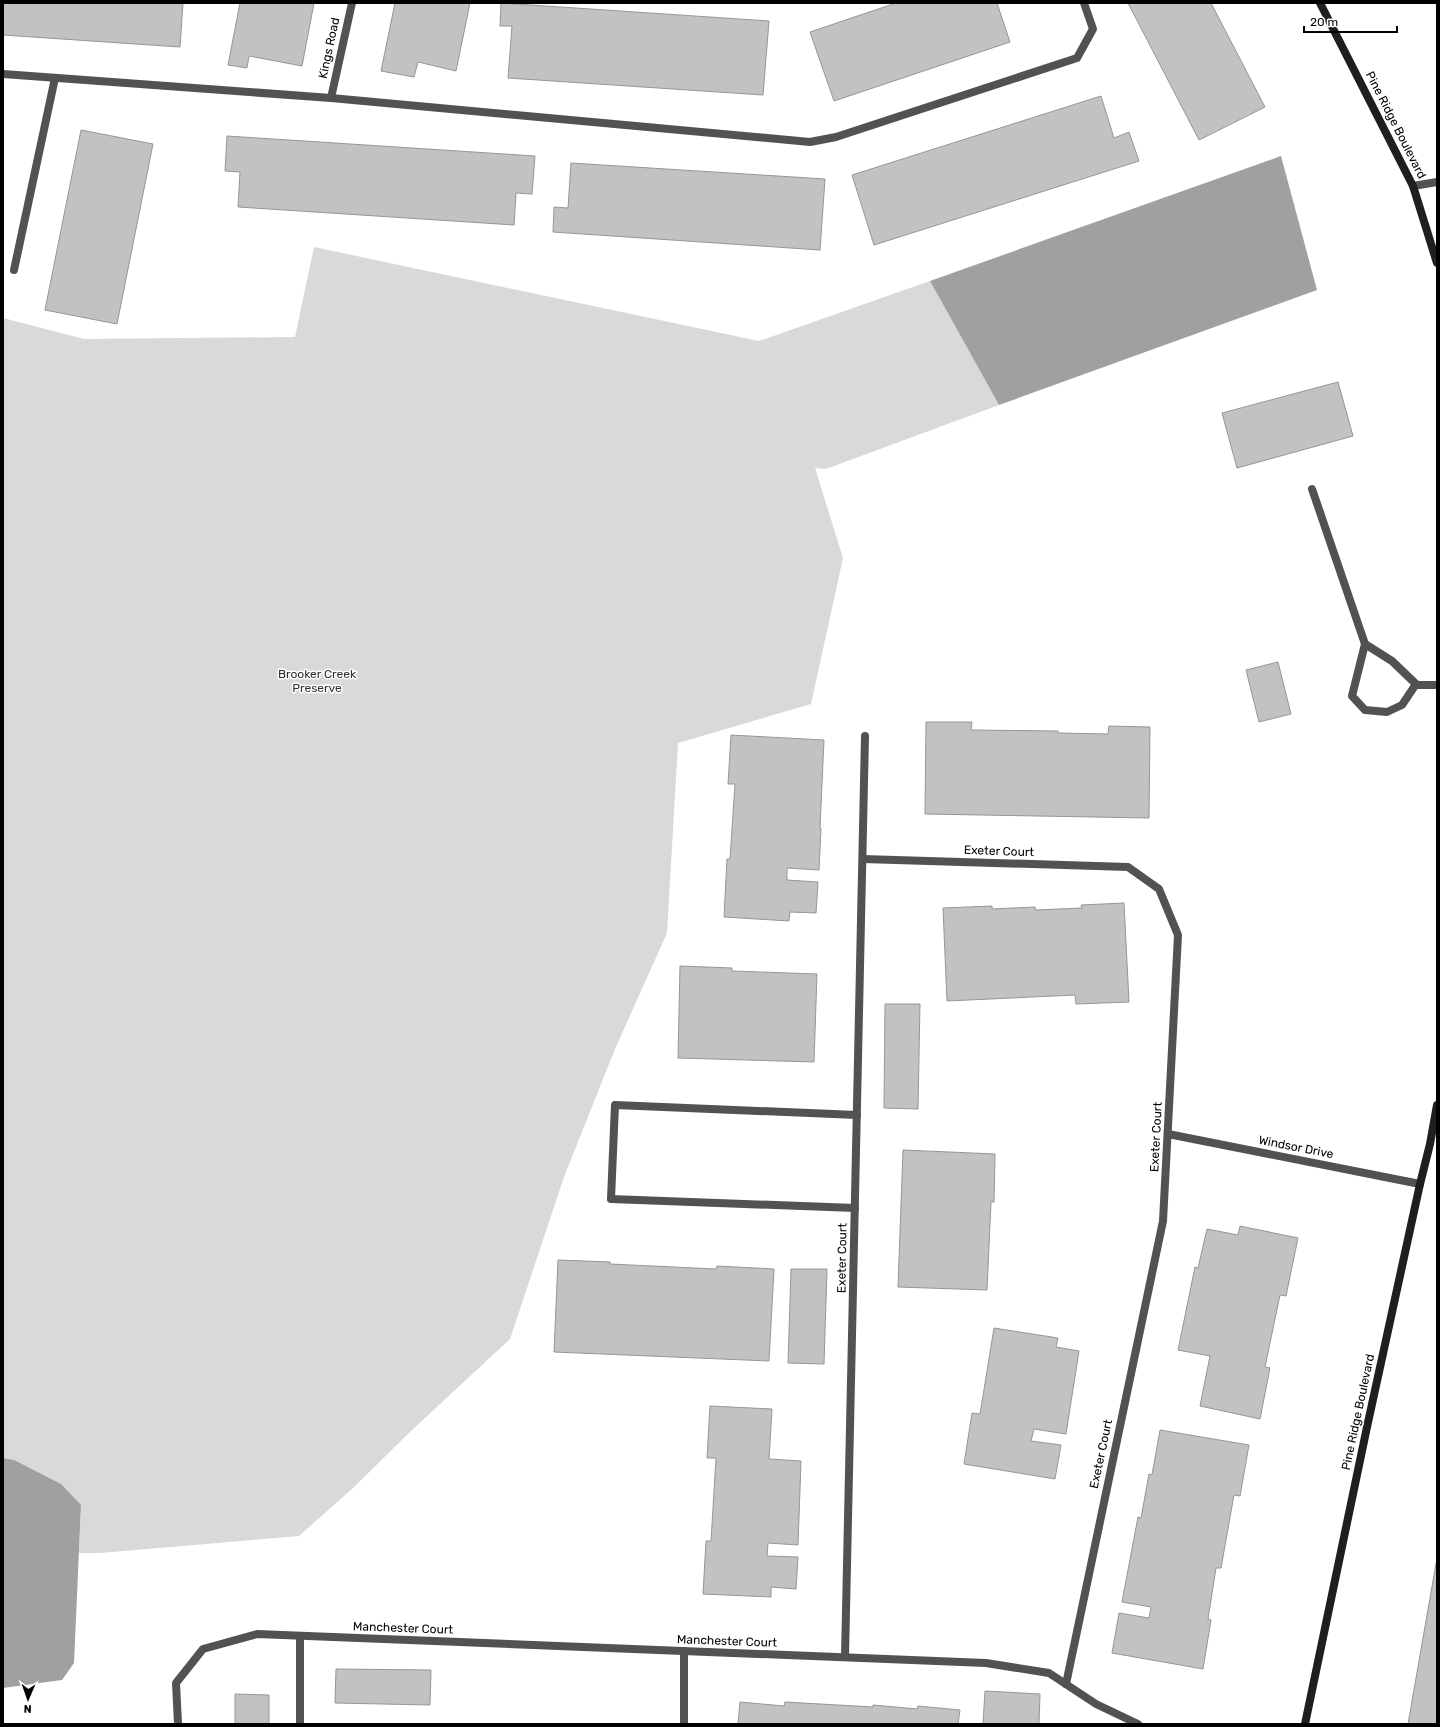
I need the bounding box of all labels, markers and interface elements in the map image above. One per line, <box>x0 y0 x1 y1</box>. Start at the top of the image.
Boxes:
scale bar <box>1304 8 1397 34</box>
text: 20 m <box>1310 15 1338 29</box>
street label: Kings Road <box>316 16 342 80</box>
street label: Pine Ridge Boulevard <box>1363 69 1429 181</box>
park label: Brooker Creek Preserve <box>278 667 357 695</box>
street label: Exeter Court <box>964 843 1035 859</box>
street label: Exeter Court <box>1147 1101 1165 1172</box>
street label: Windsor Drive <box>1257 1133 1335 1161</box>
street label: Exeter Court <box>834 1222 850 1293</box>
street label: Pine Ridge Boulevard <box>1339 1353 1377 1471</box>
street label: Exeter Court <box>1087 1418 1115 1490</box>
street label: Manchester Court <box>353 1619 454 1637</box>
street label: Manchester Court <box>677 1632 778 1650</box>
north arrow <box>8 1679 48 1719</box>
text: N <box>23 1702 32 1715</box>

